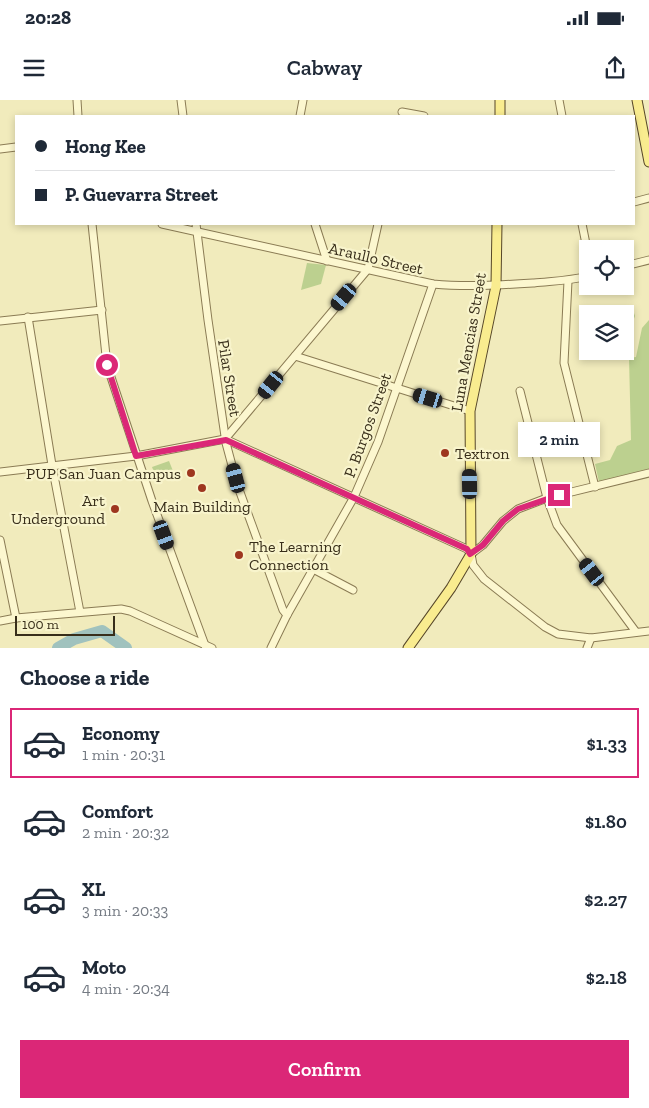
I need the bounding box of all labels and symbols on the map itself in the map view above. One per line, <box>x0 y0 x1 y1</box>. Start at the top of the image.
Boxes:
street label: Araullo Street <box>327 238 425 279</box>
street label: Luna Mencias Street <box>447 271 490 413</box>
car <box>328 281 359 313</box>
street label: Pilar Street <box>214 338 245 418</box>
route start <box>96 354 118 376</box>
car <box>255 369 286 401</box>
street label: P. Burgos Street <box>340 370 395 480</box>
car <box>411 386 444 410</box>
callout: 2 min <box>518 422 600 458</box>
place label: Textron <box>455 444 510 463</box>
marker: Textron <box>439 447 451 459</box>
car <box>224 462 247 494</box>
place label: PUP San Juan Campus <box>26 464 181 483</box>
marker: PUP San Juan Campus <box>185 467 197 479</box>
car <box>462 469 477 499</box>
marker: Main Building <box>196 482 208 494</box>
route end <box>548 484 570 506</box>
place label: Art Underground <box>11 491 105 528</box>
place label: Main Building <box>153 497 251 516</box>
marker: Art Underground <box>109 503 121 515</box>
car <box>151 518 176 552</box>
place label: The Learning Connection <box>249 537 342 574</box>
marker: The Learning Connection <box>233 549 245 561</box>
car <box>576 556 607 588</box>
scale bar <box>15 613 115 636</box>

